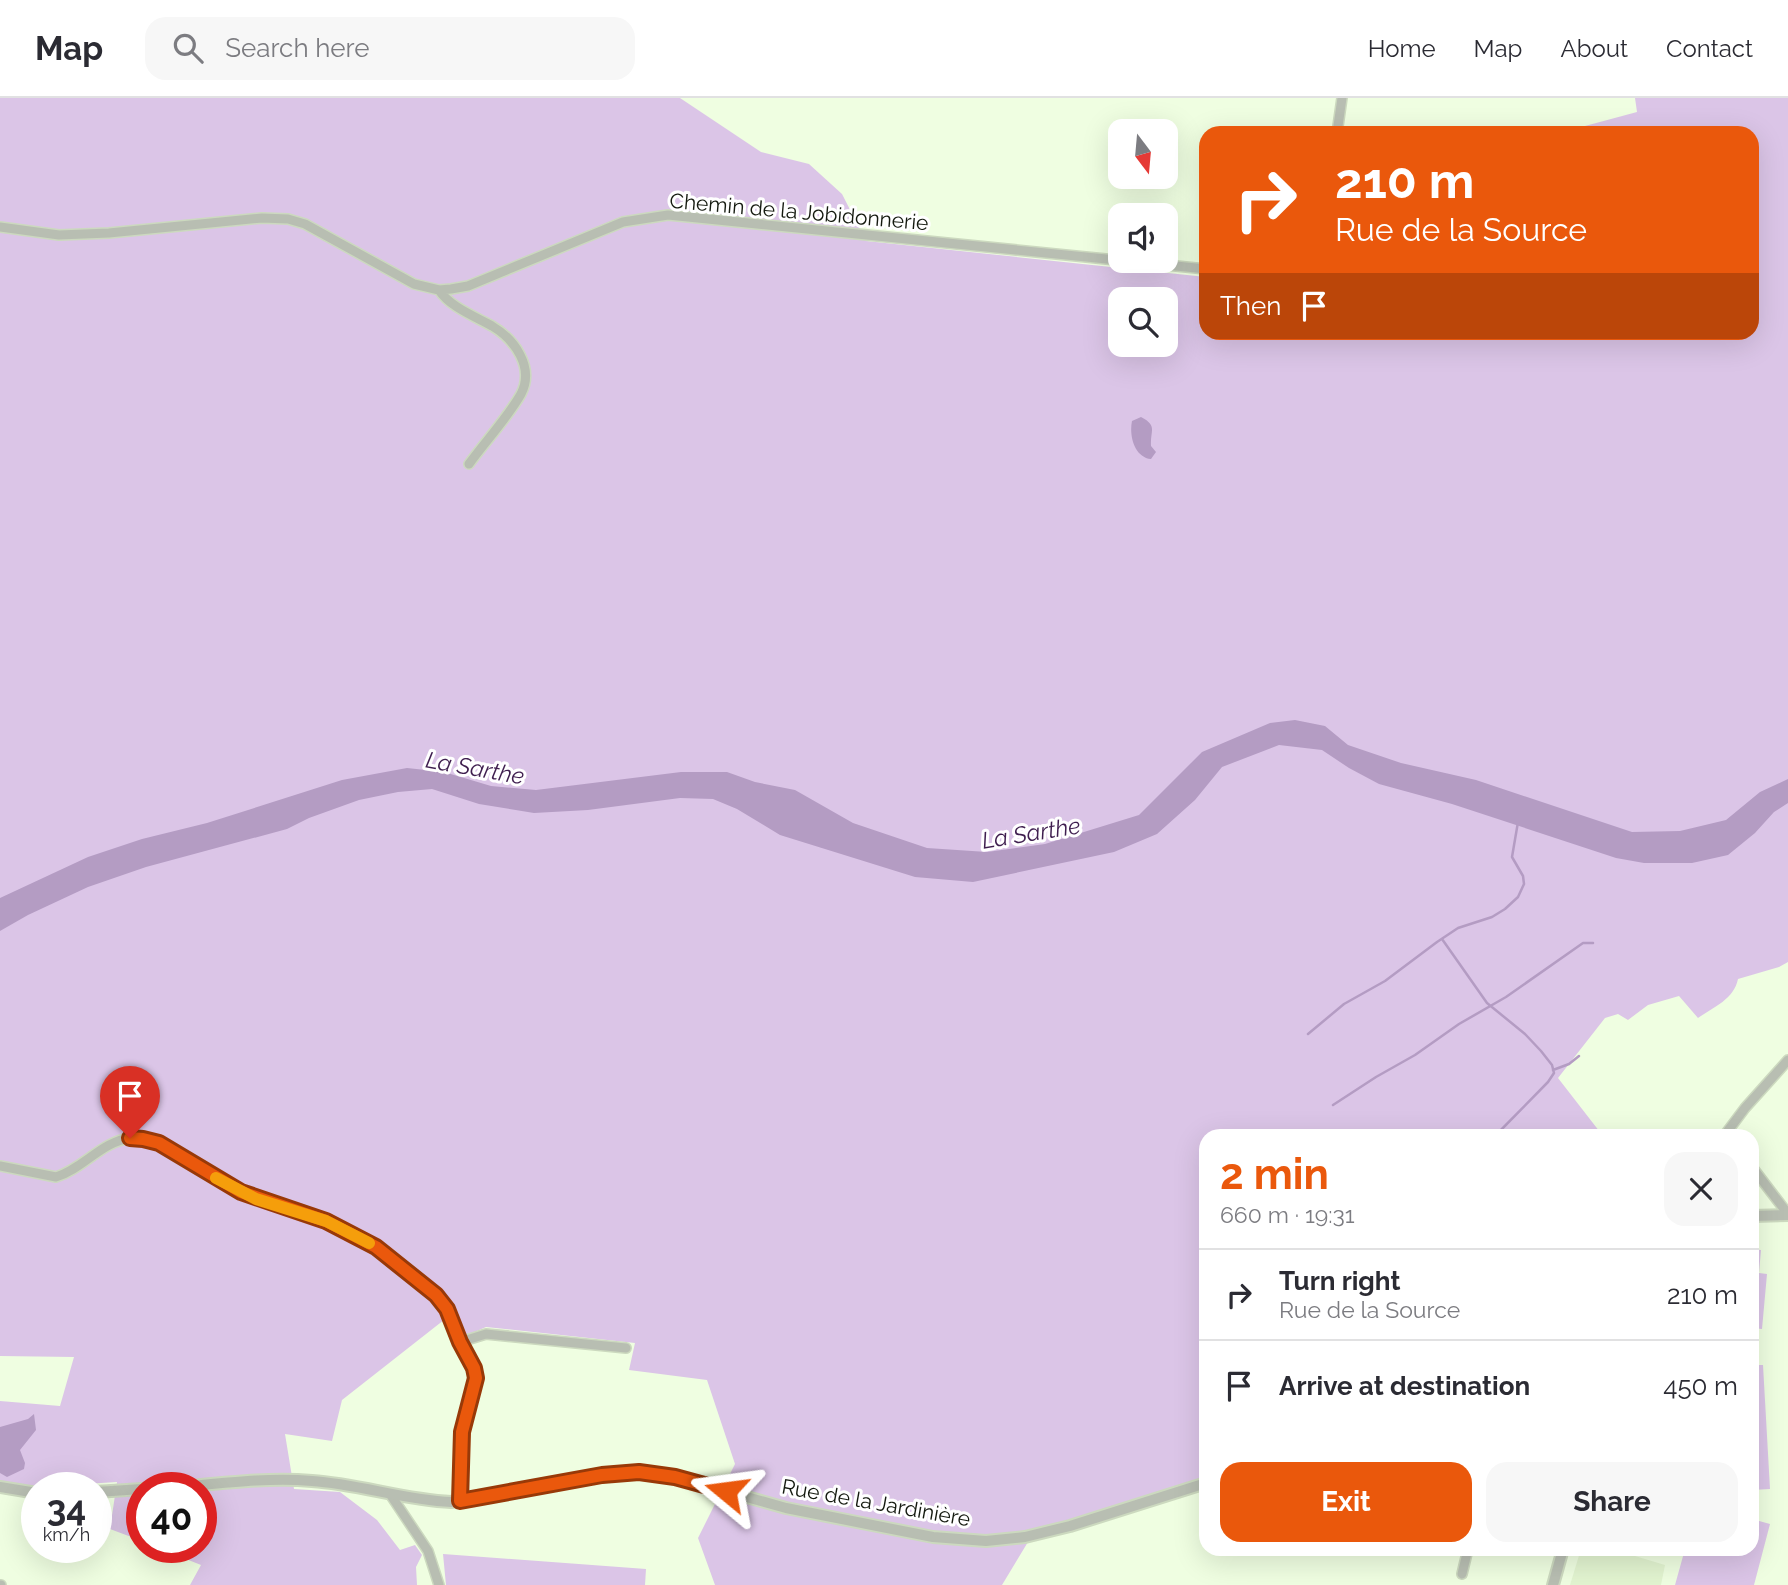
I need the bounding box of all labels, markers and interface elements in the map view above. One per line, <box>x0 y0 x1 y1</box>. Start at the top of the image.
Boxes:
search box <box>145 17 635 80</box>
text: Map <box>35 29 103 68</box>
icon: search <box>169 29 207 67</box>
text: Search here <box>225 33 370 63</box>
text: Home <box>1368 34 1436 63</box>
text: Map <box>1474 34 1522 63</box>
text: About <box>1560 34 1628 63</box>
text: Contact <box>1666 34 1753 63</box>
north arrow <box>1108 119 1178 189</box>
map controls <box>1108 119 1178 357</box>
text: 210 m <box>1335 152 1474 209</box>
icon: right <box>1220 154 1311 245</box>
street label: Chemin de la Jobidonnerie <box>669 188 930 235</box>
button: sound <box>1108 203 1178 273</box>
text: Rue de la Source <box>1335 211 1587 248</box>
button: search <box>1108 287 1178 357</box>
icon: arrive <box>1295 287 1333 325</box>
text: Then <box>1220 291 1281 321</box>
water label: La Sarthe <box>424 746 526 789</box>
water label: La Sarthe <box>980 811 1082 854</box>
pin <box>100 1066 160 1138</box>
icon: arrive <box>111 1077 149 1115</box>
text: 2 min <box>1220 1150 1329 1199</box>
button: close <box>1664 1152 1738 1226</box>
text: 660 m · 19:31 <box>1220 1201 1355 1228</box>
text: Turn right <box>1279 1266 1400 1296</box>
icon: right <box>1220 1276 1258 1314</box>
text: 210 m <box>1667 1280 1738 1310</box>
text: Rue de la Source <box>1279 1296 1460 1323</box>
icon: arrive <box>1220 1367 1258 1405</box>
text: Arrive at destination <box>1279 1371 1530 1401</box>
text: 450 m <box>1663 1371 1738 1401</box>
position arrow <box>689 1454 763 1528</box>
button: Exit <box>1220 1462 1472 1542</box>
button: Share <box>1486 1462 1738 1542</box>
speed limit sign: 40 <box>126 1472 217 1563</box>
street label: Rue de la Jardinière <box>780 1474 972 1531</box>
text: 34 <box>47 1488 86 1529</box>
text: km/h <box>43 1524 90 1545</box>

